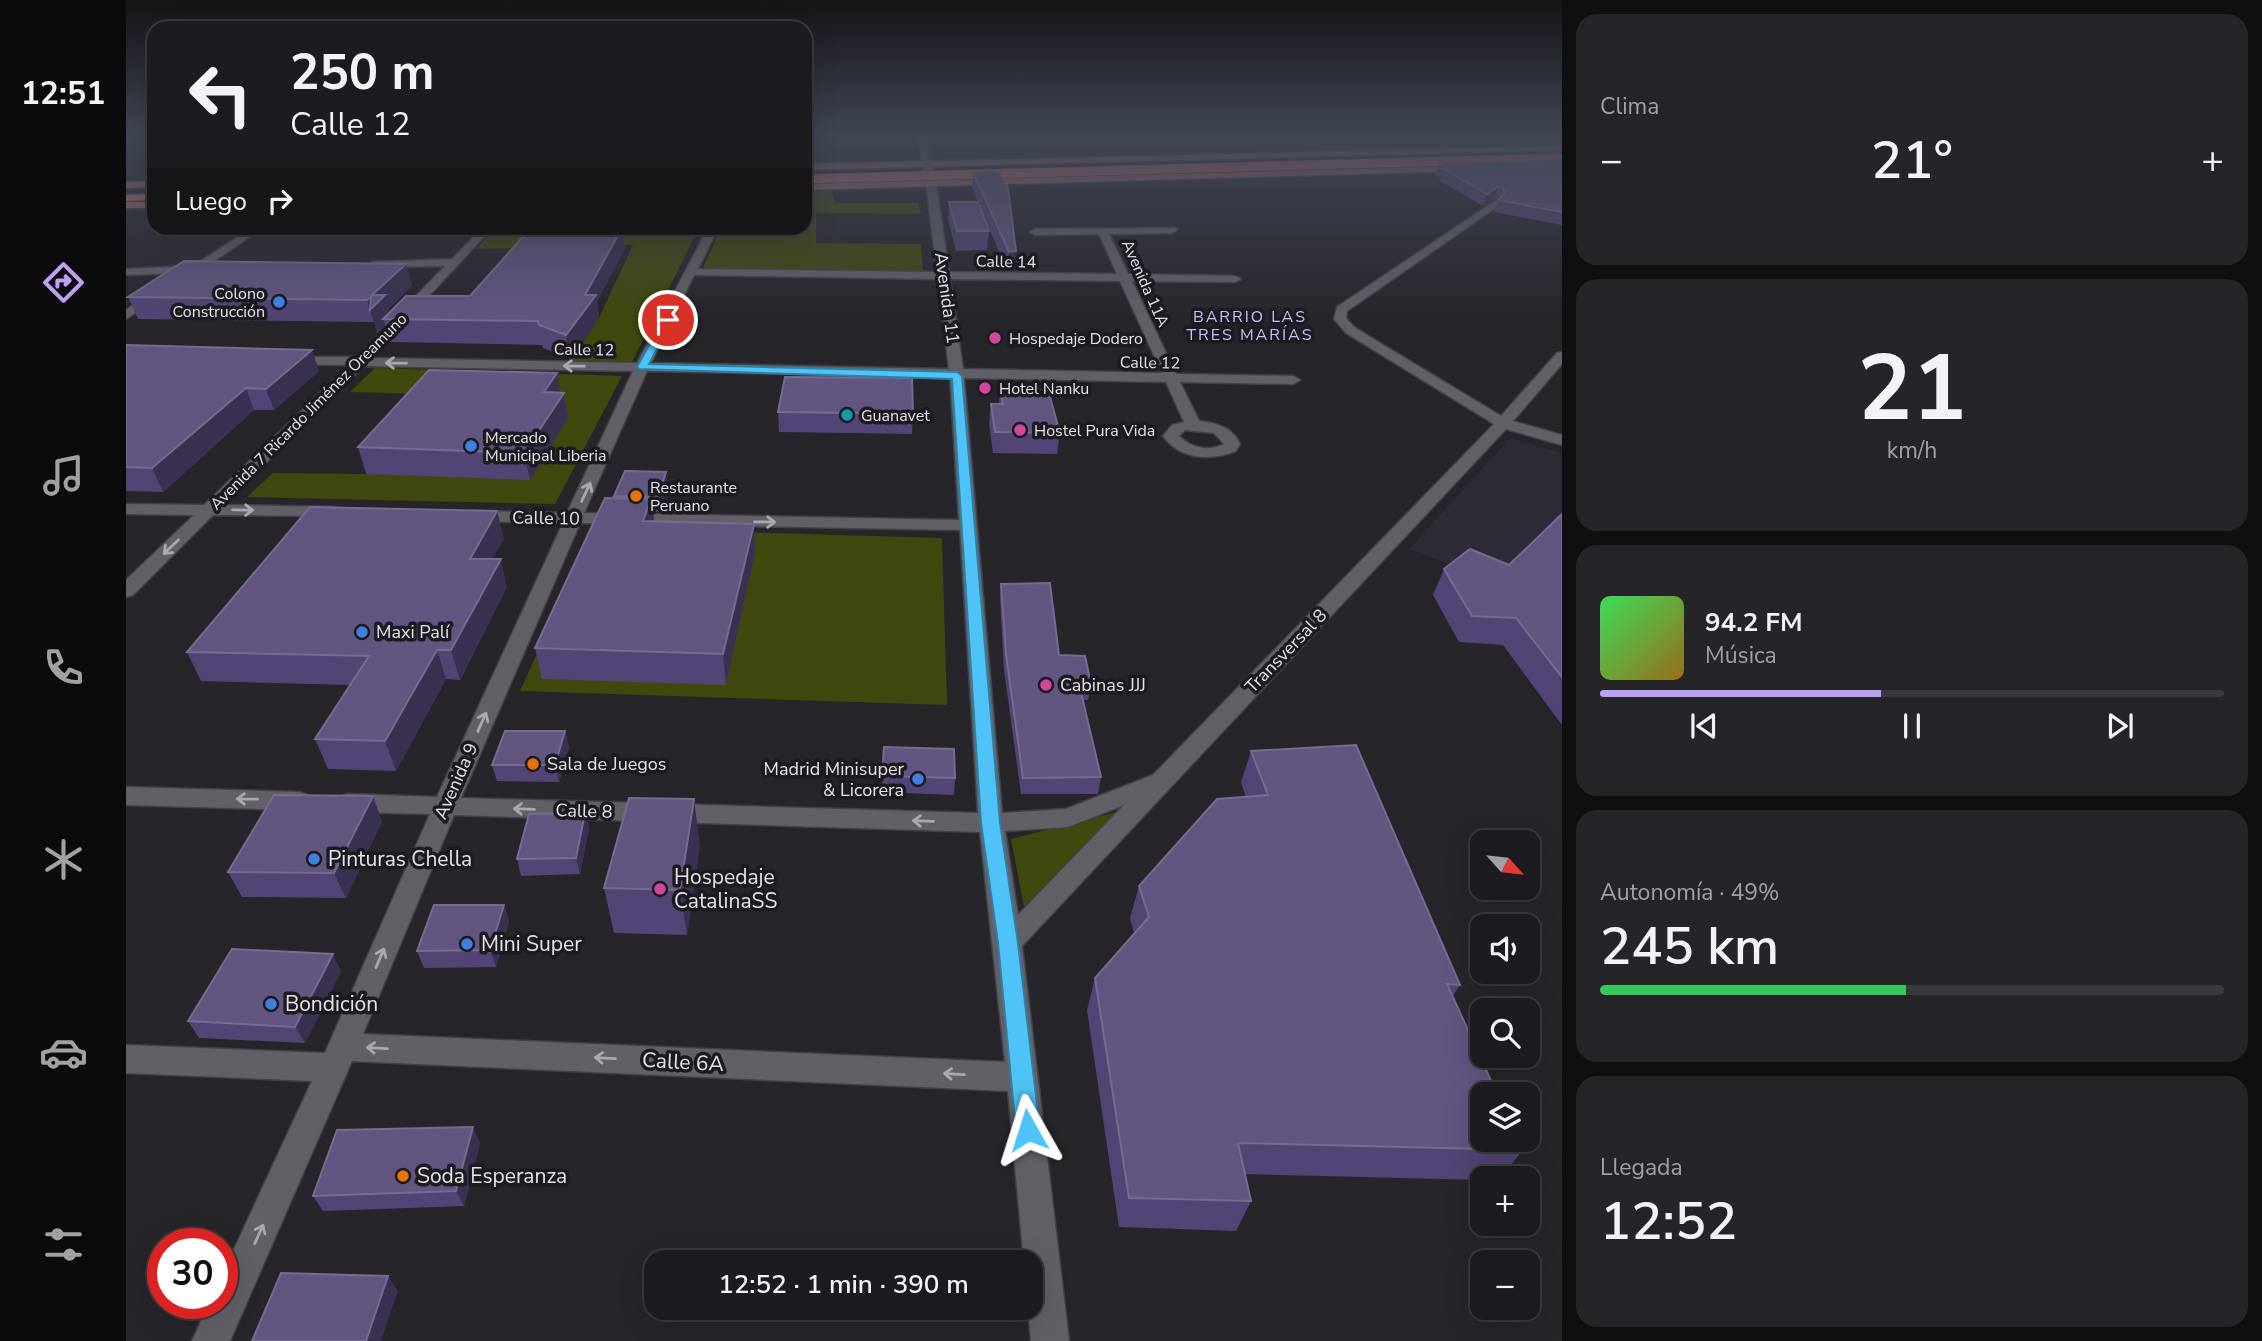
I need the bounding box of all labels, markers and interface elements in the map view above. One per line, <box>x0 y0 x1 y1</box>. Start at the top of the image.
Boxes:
text: 250 m <box>290 39 434 106</box>
icon: left <box>175 49 266 140</box>
text: 12:51 <box>21 72 105 115</box>
text: Clima <box>1600 91 1660 122</box>
text: Calle 12 <box>290 103 410 146</box>
text: 21° <box>1871 125 1953 196</box>
text: − <box>1600 135 1623 186</box>
text: + <box>2201 135 2224 186</box>
icon: right <box>261 182 299 220</box>
text: Luego <box>175 184 247 219</box>
street label: Avenida 11A <box>1116 236 1174 331</box>
street label: Calle 14 <box>976 250 1037 274</box>
street label: Avenida 11 <box>929 251 965 345</box>
icon: directions <box>39 258 88 307</box>
place label: Colono Construcción <box>173 283 265 323</box>
pin <box>638 290 698 350</box>
marker: Colono Construcción <box>271 294 287 310</box>
icon: arrive <box>649 301 687 339</box>
district label: BARRIO LAS TRES MARÍAS <box>1186 306 1314 346</box>
street label: Avenida 7 Ricardo Jiménez Oreamuno <box>205 308 412 515</box>
text: 21 <box>1857 327 1967 451</box>
place label: Hospedaje Dodero <box>1009 328 1143 350</box>
marker: Hospedaje Dodero <box>987 330 1003 346</box>
street label: Calle 12 <box>554 338 614 362</box>
street label: Calle 12 <box>1120 351 1180 375</box>
one-way arrow <box>385 356 408 369</box>
one-way arrow <box>563 359 586 373</box>
place label: Hotel Nanku <box>999 378 1089 400</box>
marker: Hotel Nanku <box>977 380 993 396</box>
place label: Guanavet <box>861 405 930 427</box>
marker: Guanavet <box>839 407 855 423</box>
place label: Hostel Pura Vida <box>1034 420 1155 442</box>
marker: Hostel Pura Vida <box>1012 422 1028 438</box>
place label: Mercado Municipal Liberia <box>485 427 606 467</box>
text: km/h <box>1887 435 1937 466</box>
marker: Mercado Municipal Liberia <box>463 438 479 454</box>
icon: music <box>39 451 88 500</box>
place label: Restaurante Peruano <box>650 477 737 517</box>
one-way arrow <box>579 482 593 503</box>
marker: Restaurante Peruano <box>628 488 644 504</box>
one-way arrow <box>231 504 254 517</box>
street label: Calle 10 <box>512 505 580 531</box>
one-way arrow <box>753 515 776 529</box>
one-way arrow <box>163 539 180 556</box>
street label: Transversal 8 <box>1240 604 1332 698</box>
text: 94.2 FM <box>1705 605 1802 640</box>
place label: Maxi Palí <box>376 620 450 644</box>
marker: Maxi Palí <box>354 624 370 640</box>
text: Música <box>1705 640 1777 671</box>
icon: phone <box>39 643 88 692</box>
place label: Cabinas JJJ <box>1060 673 1146 697</box>
marker: Cabinas JJJ <box>1038 677 1054 693</box>
icon: previous <box>1685 707 1723 745</box>
icon: pause <box>1893 707 1931 745</box>
icon: next <box>2101 707 2139 745</box>
one-way arrow <box>476 712 489 733</box>
street label: Avenida 9 <box>429 739 483 823</box>
place label: Sala de Juegos <box>547 752 667 776</box>
marker: Sala de Juegos <box>525 756 541 772</box>
place label: Madrid Minisuper & Licorera <box>764 757 905 802</box>
marker: Madrid Minisuper & Licorera <box>910 771 926 787</box>
one-way arrow <box>236 793 259 806</box>
street label: Calle 8 <box>555 798 613 824</box>
one-way arrow <box>513 802 536 815</box>
one-way arrow <box>911 814 934 827</box>
north arrow <box>1470 830 1540 900</box>
map controls <box>1470 830 1540 1320</box>
icon: climate <box>39 835 88 884</box>
place label: Pinturas Chella <box>328 845 472 873</box>
marker: Pinturas Chella <box>306 851 322 867</box>
place label: Hospedaje CatalinaSS <box>674 863 777 915</box>
text: Autonomía · 49% <box>1600 877 1780 908</box>
marker: Hospedaje CatalinaSS <box>652 881 668 897</box>
text: 245 km <box>1600 911 1779 982</box>
button: sound <box>1470 914 1540 984</box>
place label: Mini Super <box>481 930 582 958</box>
marker: Mini Super <box>459 936 475 952</box>
one-way arrow <box>374 948 387 970</box>
place label: Bondición <box>285 990 378 1018</box>
marker: Bondición <box>263 996 279 1012</box>
button: search <box>1470 998 1540 1068</box>
icon: car <box>39 1028 88 1077</box>
one-way arrow <box>366 1042 389 1055</box>
street label: Calle 6A <box>641 1046 725 1078</box>
one-way arrow <box>593 1052 616 1065</box>
one-way arrow <box>943 1068 966 1081</box>
button: layers <box>1470 1082 1540 1152</box>
position arrow <box>991 1093 1065 1167</box>
text: Llegada <box>1600 1152 1683 1183</box>
place label: Soda Esperanza <box>417 1162 567 1190</box>
button: + <box>1470 1166 1540 1236</box>
marker: Soda Esperanza <box>395 1168 411 1184</box>
text: 12:52 <box>1600 1186 1737 1257</box>
icon: filters <box>39 1220 88 1269</box>
one-way arrow <box>253 1224 266 1245</box>
speed limit sign: 30 <box>147 1228 238 1319</box>
button: − <box>1470 1250 1540 1320</box>
text: 12:52 · 1 min · 390 m <box>718 1267 969 1302</box>

